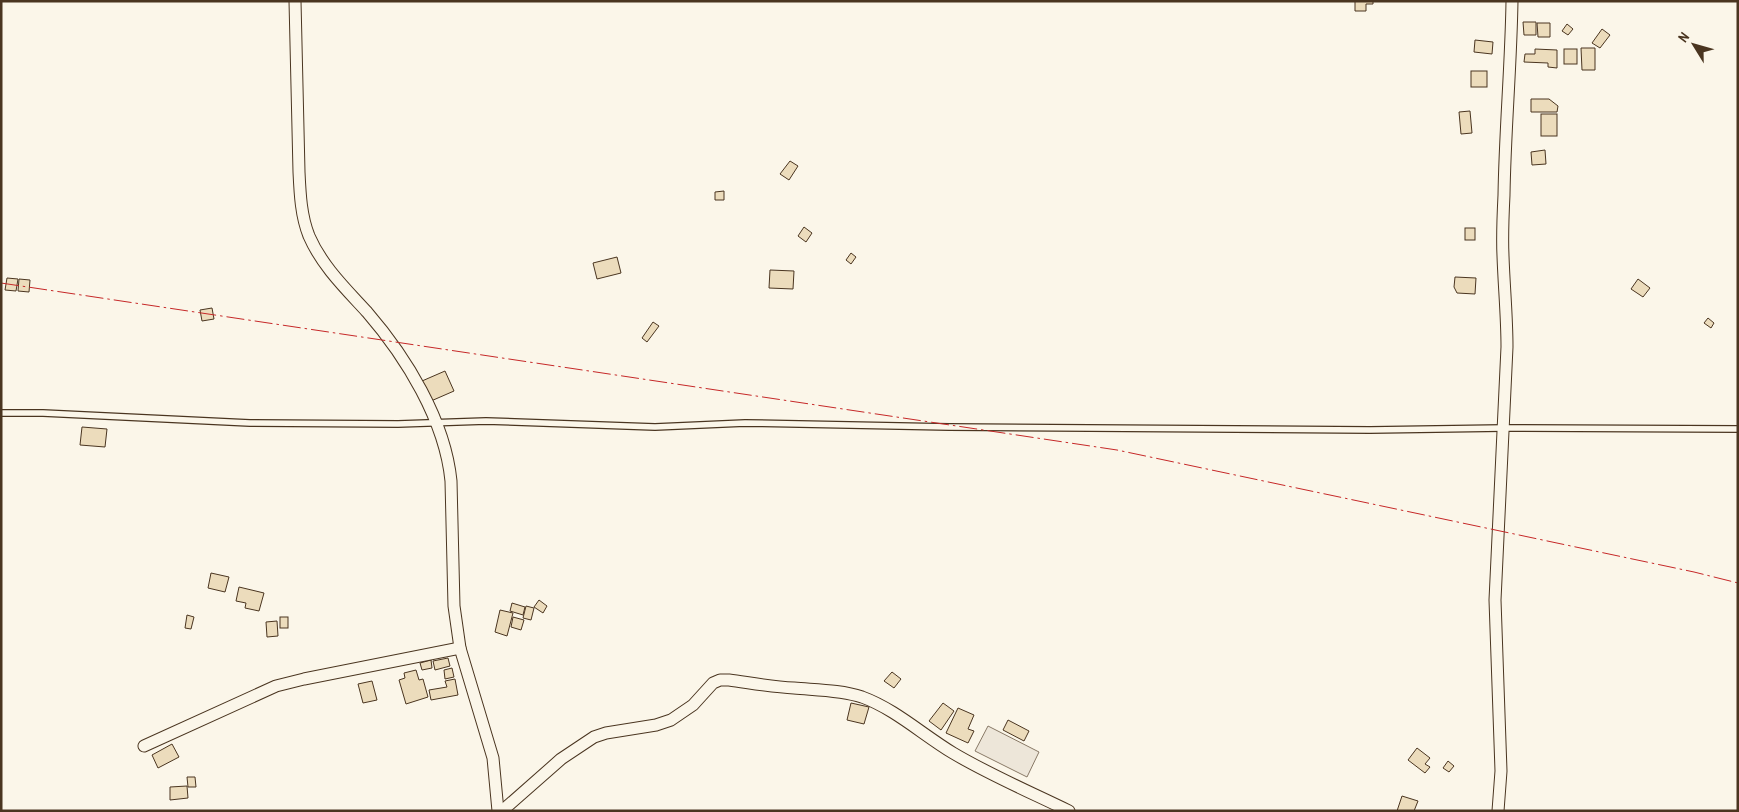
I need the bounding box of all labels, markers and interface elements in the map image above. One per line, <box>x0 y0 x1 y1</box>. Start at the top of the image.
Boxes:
north arrow <box>1669 20 1719 70</box>
text: N <box>1674 28 1693 46</box>

